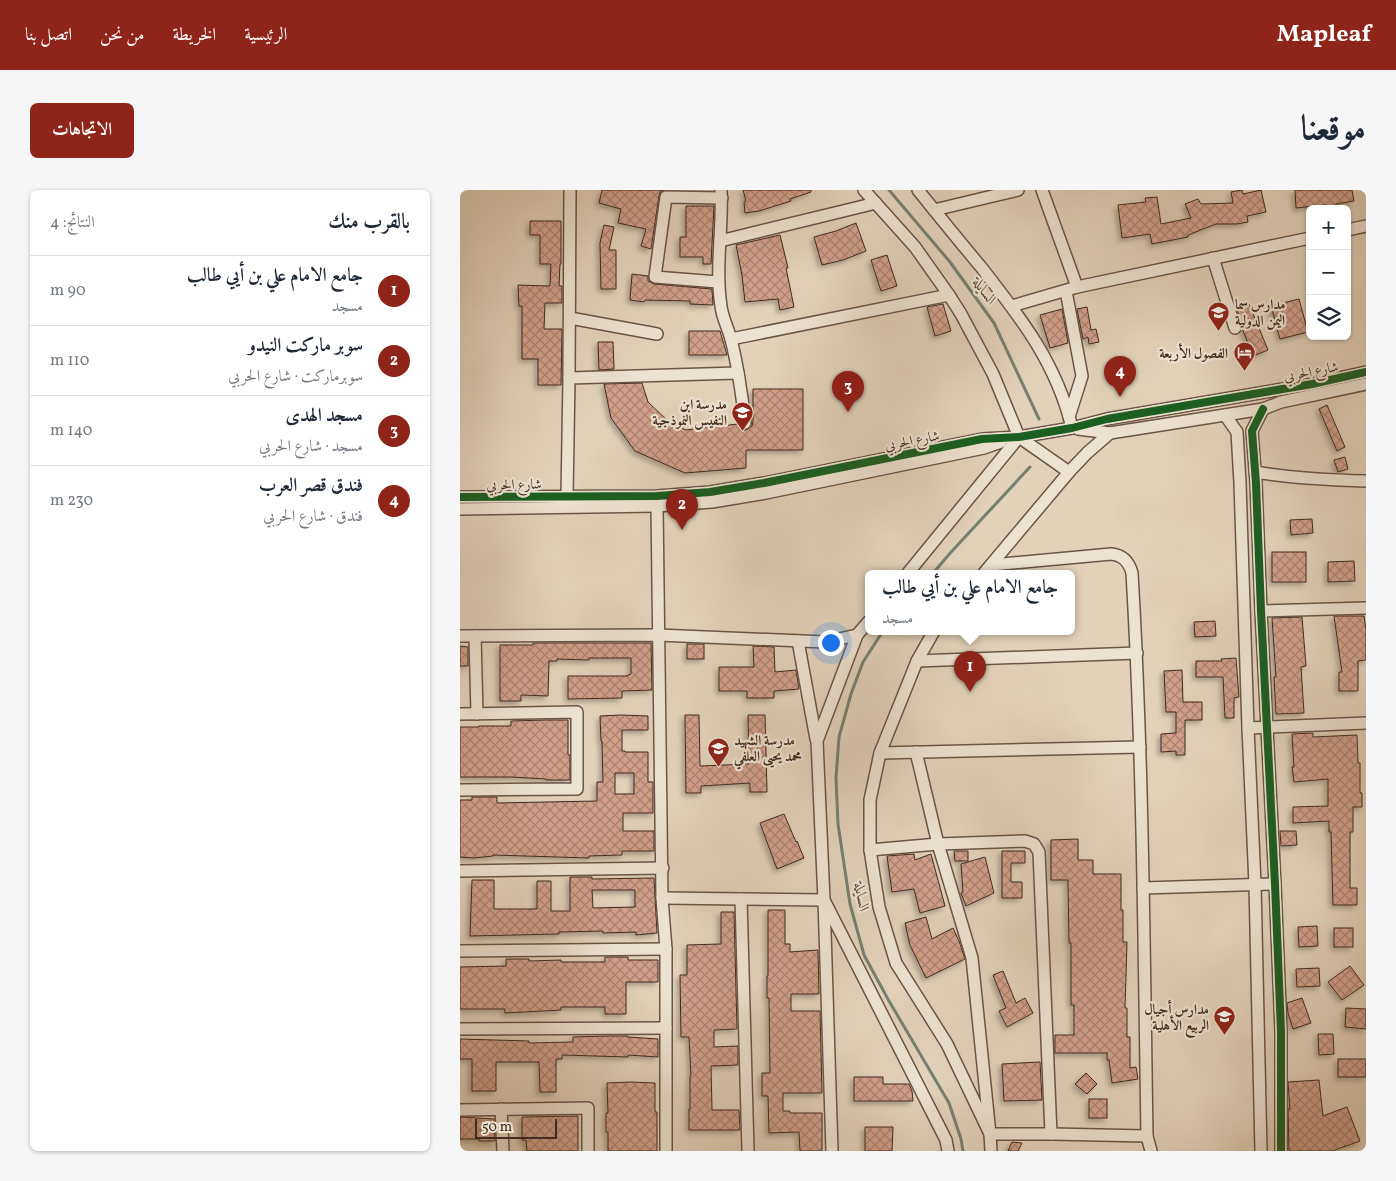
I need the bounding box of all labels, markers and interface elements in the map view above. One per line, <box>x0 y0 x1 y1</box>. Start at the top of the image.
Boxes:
text: Mapleaf <box>1277 18 1371 52</box>
text: اتصل بنا <box>25 23 72 48</box>
text: من نحن <box>100 23 144 48</box>
text: الخريطة <box>172 23 216 48</box>
text: الرئيسية <box>244 23 287 48</box>
button: الاتجاهات <box>30 103 134 158</box>
text: موقعنا <box>1301 106 1366 154</box>
map controls <box>1306 205 1351 340</box>
button: + <box>1306 205 1351 250</box>
text: بالقرب منك <box>328 208 410 237</box>
text: النتائج: 4 <box>50 212 95 234</box>
button: − <box>1306 250 1351 295</box>
text: جامع الامام علي بن أيي طالب <box>187 263 363 289</box>
water label: السايلة <box>965 272 1001 310</box>
text: 90 m <box>50 280 86 302</box>
text: 1 <box>391 280 397 302</box>
button: layers <box>1306 295 1351 340</box>
text: مسجد <box>332 296 363 318</box>
place label: مدارس سما اليمن الدولية <box>1235 296 1285 331</box>
school or university icon: مدارس سما اليمن الدولية <box>1207 300 1231 331</box>
text: سوبر ماركت النيدو <box>248 333 363 359</box>
hotel icon: الفصول الأربعة <box>1232 341 1256 372</box>
place label: الفصول الأربعة <box>1159 343 1228 364</box>
text: 110 m <box>50 350 89 372</box>
text: 2 <box>390 350 398 372</box>
pin: 4 <box>1104 356 1136 397</box>
street label: شارع الحربي <box>1282 358 1340 388</box>
text: سوبرماركت · شارع الحربي <box>228 366 363 388</box>
pin: 3 <box>832 371 864 412</box>
place label: مدرسة ابن النفيس النموذجية <box>652 396 727 431</box>
school or university icon: مدرسة ابن النفيس النموذجية <box>731 400 755 431</box>
text: مسجد الهدى <box>285 403 363 429</box>
text: 140 m <box>50 420 92 442</box>
text: 3 <box>390 420 398 442</box>
street label: شارع الحربي <box>883 427 941 457</box>
text: مسجد · شارع الحربي <box>259 436 363 458</box>
text: فندق قصر العرب <box>259 473 363 499</box>
street label: شارع الحربي <box>486 476 542 496</box>
pin: 2 <box>666 489 698 530</box>
text: 230 m <box>50 490 93 512</box>
text: 4 <box>389 490 399 512</box>
text: فندق · شارع الحربي <box>263 506 363 528</box>
popup <box>865 570 1075 635</box>
text: جامع الامام علي بن أيي طالب <box>882 575 1058 601</box>
text: مسجد <box>882 608 913 630</box>
your location <box>818 630 844 656</box>
pin: 1 <box>954 651 986 692</box>
place label: مدرسة الشهيد محمد يحيى العلفي <box>733 732 802 770</box>
school or university icon: مدرسة الشهيد محمد يحيى العلفي <box>706 736 730 767</box>
water label: السايلة <box>847 879 874 914</box>
place label: مدارس أجيال الربيع الأهلية <box>1144 999 1209 1038</box>
school or university icon: مدارس أجيال الربيع الأهلية <box>1213 1005 1237 1036</box>
scale bar <box>475 1116 558 1139</box>
text: 50 m <box>482 1118 512 1137</box>

